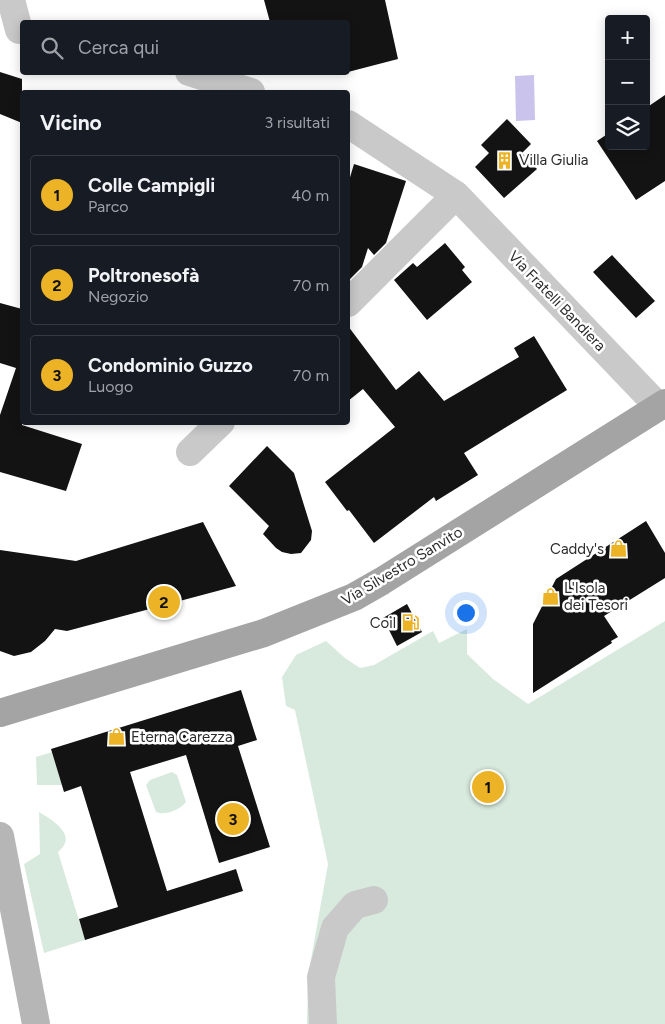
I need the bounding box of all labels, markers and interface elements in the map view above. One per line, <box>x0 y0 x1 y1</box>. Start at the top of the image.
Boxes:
map controls <box>605 15 650 150</box>
button: + <box>605 15 650 60</box>
search box <box>20 20 350 75</box>
icon: search <box>38 34 66 62</box>
text: Cerca qui <box>78 36 159 59</box>
button: − <box>605 60 650 105</box>
button: layers <box>605 105 650 150</box>
text: Vicino <box>40 110 102 135</box>
text: 3 risultati <box>264 113 330 132</box>
building icon: Villa Giulia <box>495 150 515 170</box>
place label: Villa Giulia <box>519 151 589 169</box>
text: Colle Campigli <box>88 174 215 197</box>
text: 1 <box>54 186 60 205</box>
text: 40 m <box>291 186 329 205</box>
text: Parco <box>88 197 129 216</box>
street label: Via Fratelli Bandiera <box>505 247 609 355</box>
text: Poltronesofà <box>88 264 199 287</box>
text: 2 <box>52 276 62 295</box>
text: 70 m <box>293 276 329 295</box>
text: Negozio <box>88 287 149 306</box>
text: Condominio Guzzo <box>88 354 253 377</box>
text: 3 <box>53 366 61 385</box>
text: 70 m <box>293 366 329 385</box>
text: Luogo <box>88 377 133 396</box>
street label: Via Silvestro Sanvito <box>338 523 466 609</box>
shop icon: Caddy's <box>608 539 628 559</box>
place label: Caddy's <box>550 540 604 558</box>
place label: L'Isola dei Tesori <box>564 579 628 614</box>
pin: 2 <box>148 583 180 621</box>
shop icon: L'Isola dei Tesori <box>540 587 560 607</box>
your location <box>453 600 479 626</box>
fuel station icon: Coil <box>400 613 420 633</box>
place label: Coil <box>370 614 396 632</box>
shop icon: Eterna Carezza <box>107 727 127 747</box>
place label: Eterna Carezza <box>131 728 233 746</box>
pin: 1 <box>472 768 504 806</box>
pin: 3 <box>217 800 249 838</box>

